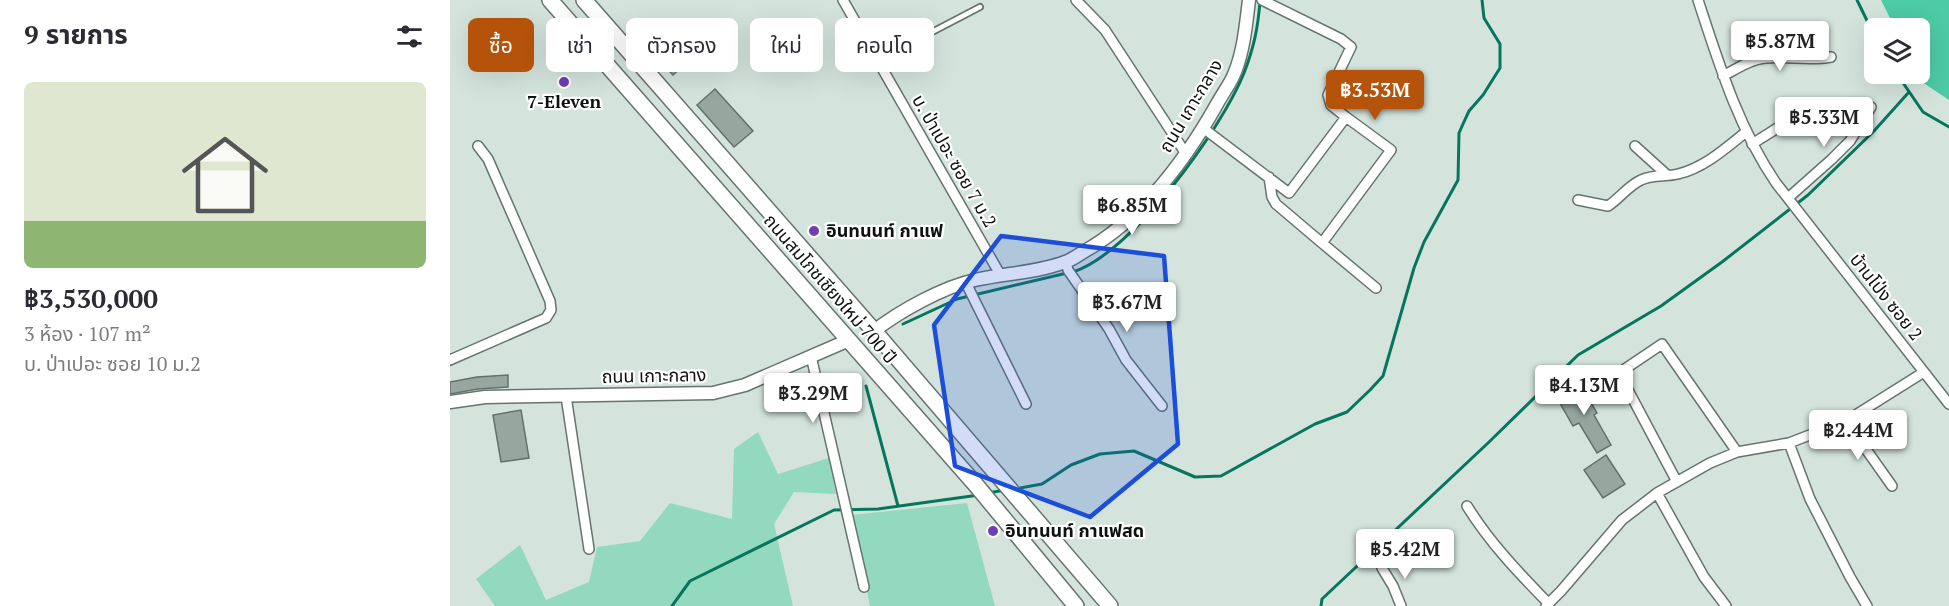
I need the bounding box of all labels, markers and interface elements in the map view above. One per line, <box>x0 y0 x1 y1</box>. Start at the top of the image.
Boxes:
text: 9 รายการ <box>24 17 128 51</box>
chip: ซื้อ <box>468 18 534 72</box>
chip: เช่า <box>546 18 614 72</box>
chip: ตัวกรอง <box>626 18 738 72</box>
chip: ใหม่ <box>750 18 823 72</box>
chip: คอนโด <box>835 18 934 72</box>
map controls <box>1864 18 1930 84</box>
button: layers <box>1864 18 1930 84</box>
icon: filters <box>393 20 426 53</box>
pin: ฿5.87M <box>1731 21 1829 72</box>
text: ฿5.87M <box>1745 27 1815 54</box>
street label: ถนน เกาะกลาง <box>1153 54 1227 157</box>
pin: ฿3.53M <box>1326 70 1424 121</box>
marker: 7-Eleven <box>557 75 571 89</box>
text: ฿3.53M <box>1340 76 1410 103</box>
place label: 7-Eleven <box>527 89 601 113</box>
street label: บ. ป่าเปอะ ซอย 7 ม.2 <box>907 90 1003 231</box>
pin: ฿5.33M <box>1775 97 1873 148</box>
text: ฿5.33M <box>1789 103 1859 130</box>
icon: home <box>171 121 279 229</box>
pin: ฿6.85M <box>1083 185 1181 236</box>
text: ฿6.85M <box>1097 191 1167 218</box>
street label: ถนนสมโภชเชียงใหม่ 700 ปี <box>759 208 903 368</box>
place label: อินทนนท์ กาแฟ <box>826 218 943 242</box>
marker: อินทนนท์ กาแฟ <box>807 224 821 238</box>
street label: บ้านโป่ง ซอย 2 <box>1845 248 1928 345</box>
text: ฿3,530,000 <box>24 281 158 315</box>
pin: ฿3.67M <box>1078 282 1176 333</box>
text: ฿3.67M <box>1092 288 1162 315</box>
text: 3 ห้อง · 107 m² <box>24 320 151 347</box>
text: บ. ป่าเปอะ ซอย 10 ม.2 <box>24 350 201 377</box>
street label: ถนน เกาะกลาง <box>601 362 707 388</box>
pin: ฿4.13M <box>1535 365 1633 416</box>
text: ฿4.13M <box>1549 371 1619 398</box>
pin: ฿3.29M <box>764 373 862 424</box>
text: ฿3.29M <box>778 379 848 406</box>
pin: ฿2.44M <box>1809 410 1907 461</box>
text: ฿2.44M <box>1823 416 1893 443</box>
place label: อินทนนท์ กาแฟสด <box>1005 518 1144 542</box>
marker: อินทนนท์ กาแฟสด <box>986 524 1000 538</box>
pin: ฿5.42M <box>1356 529 1454 580</box>
text: ฿5.42M <box>1370 535 1440 562</box>

